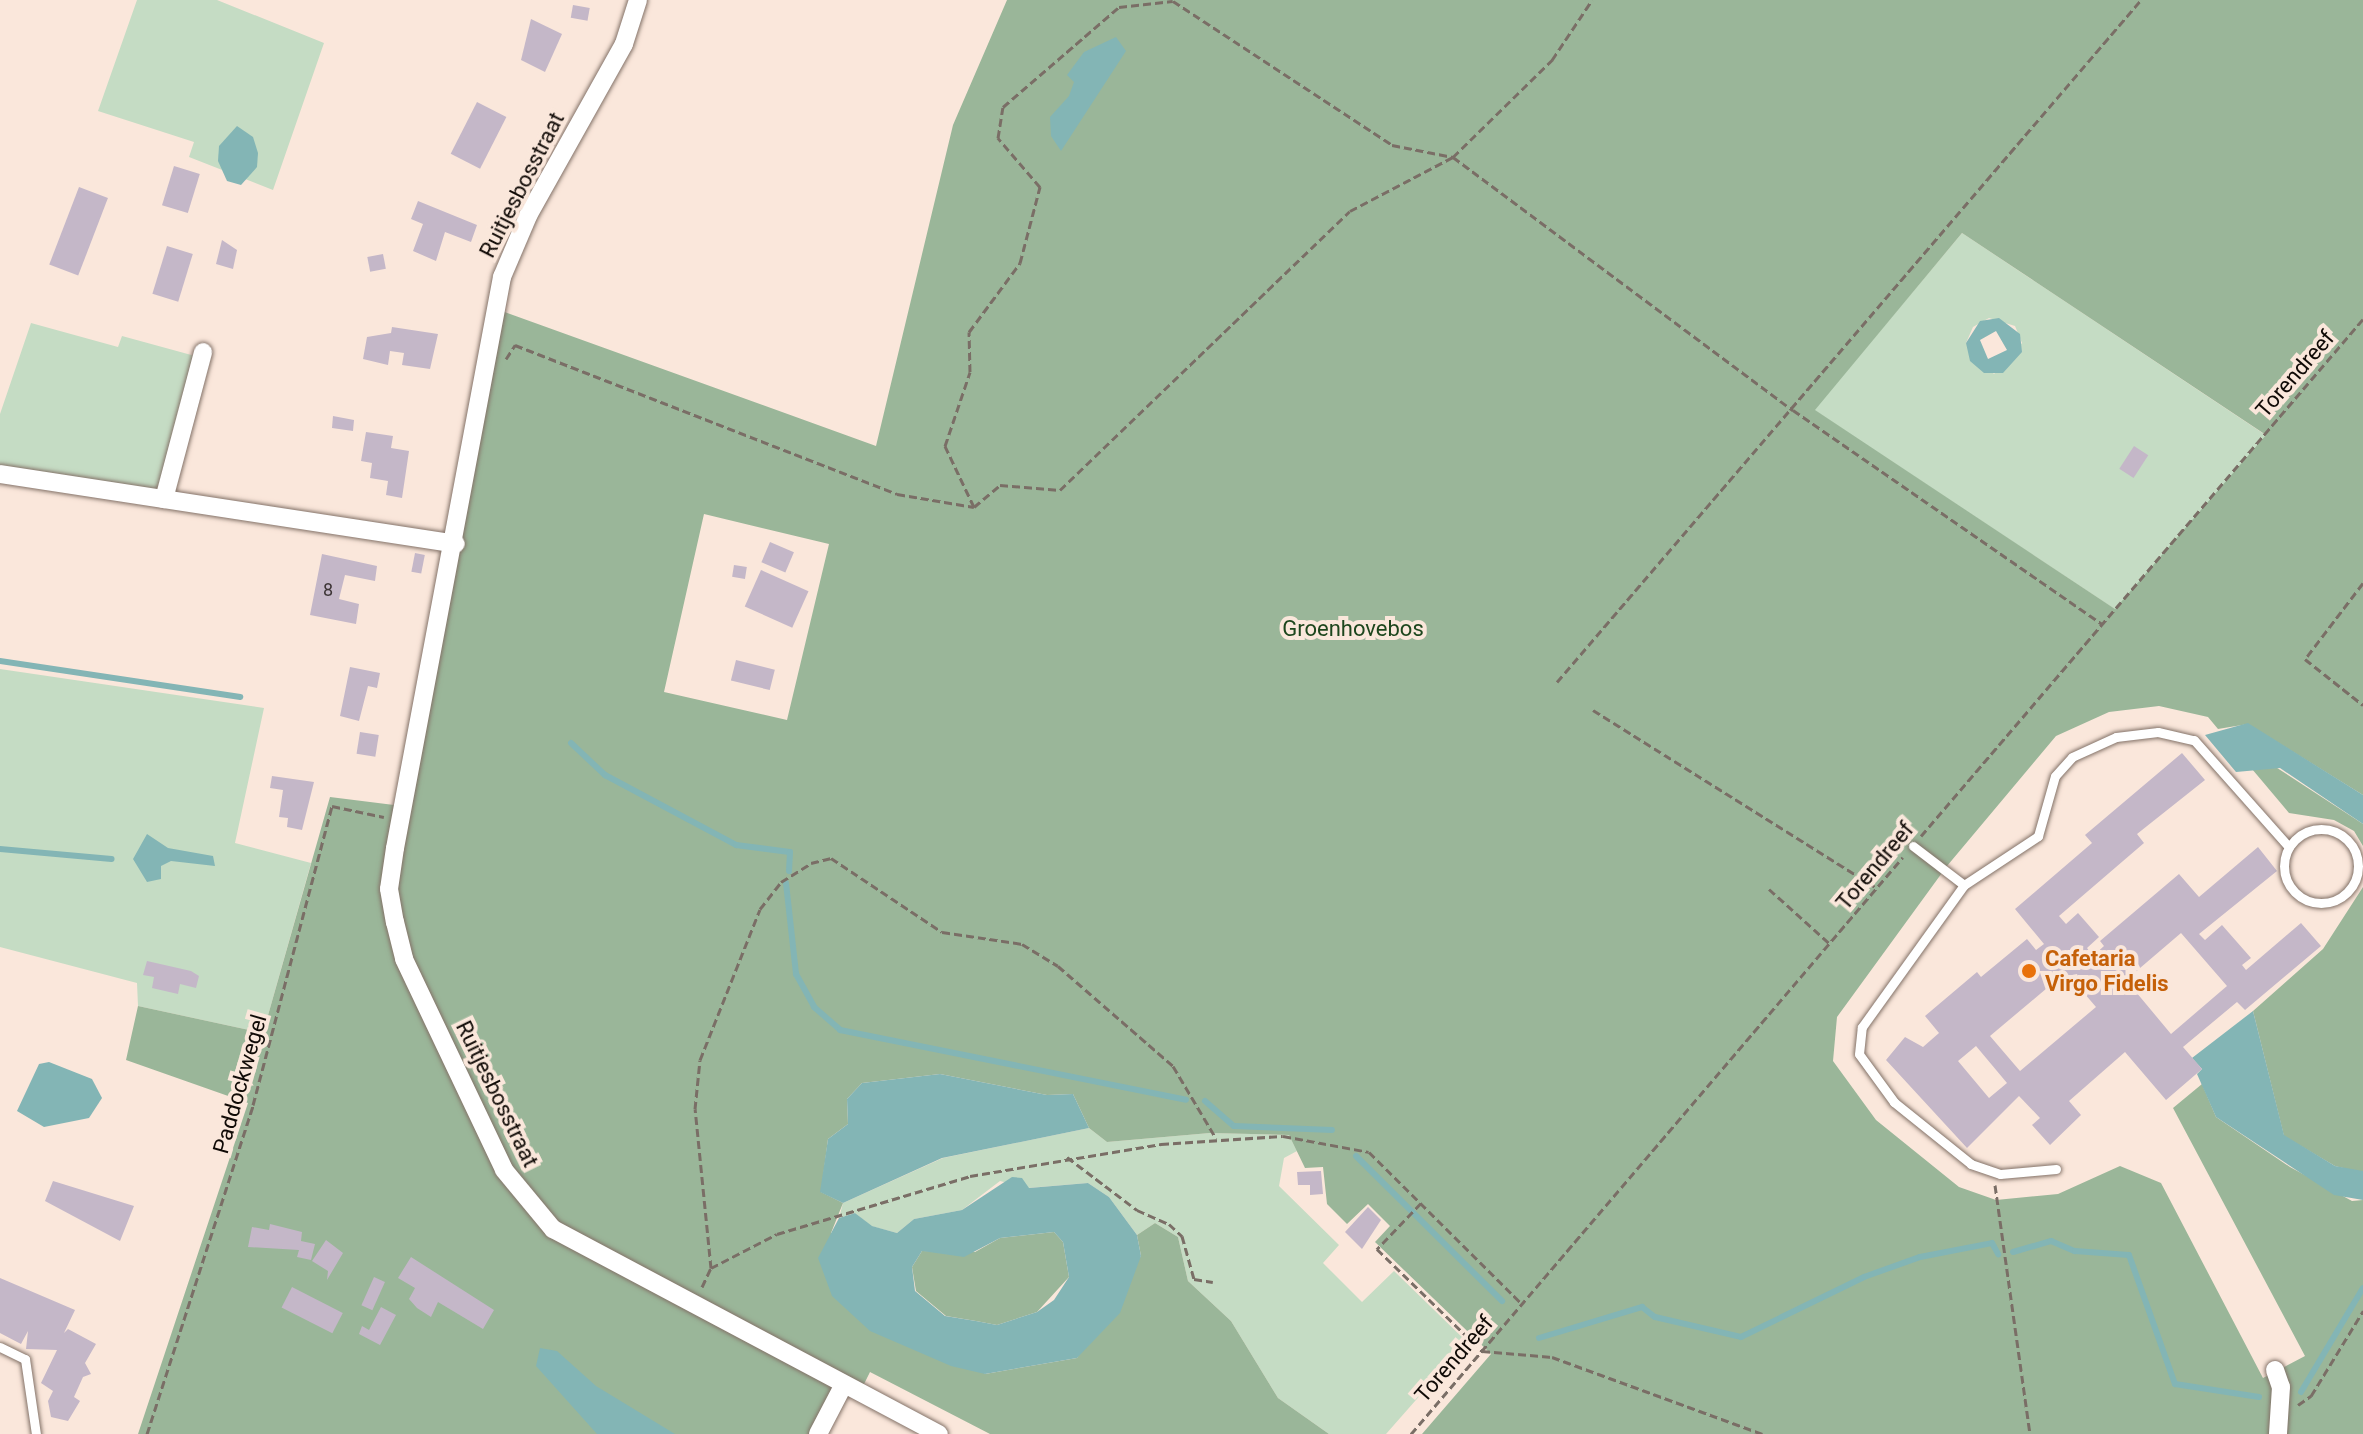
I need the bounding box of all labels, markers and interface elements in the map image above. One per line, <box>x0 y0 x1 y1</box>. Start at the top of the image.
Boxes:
street label: Ruitjesbosstraat <box>474 108 570 262</box>
street label: Torendreef <box>2250 325 2340 423</box>
house number: 8 <box>323 579 333 601</box>
park label: Groenhovebos <box>1282 616 1424 642</box>
street label: Torendreef <box>1831 817 1919 915</box>
place label: Cafetaria Virgo Fidelis <box>2045 945 2169 996</box>
marker: Cafetaria Virgo Fidelis <box>2020 962 2038 980</box>
street label: Paddockwegel <box>208 1011 272 1157</box>
street label: Ruitjesbosstraat <box>450 1017 544 1171</box>
street label: Torendreef <box>1409 1310 1499 1408</box>

